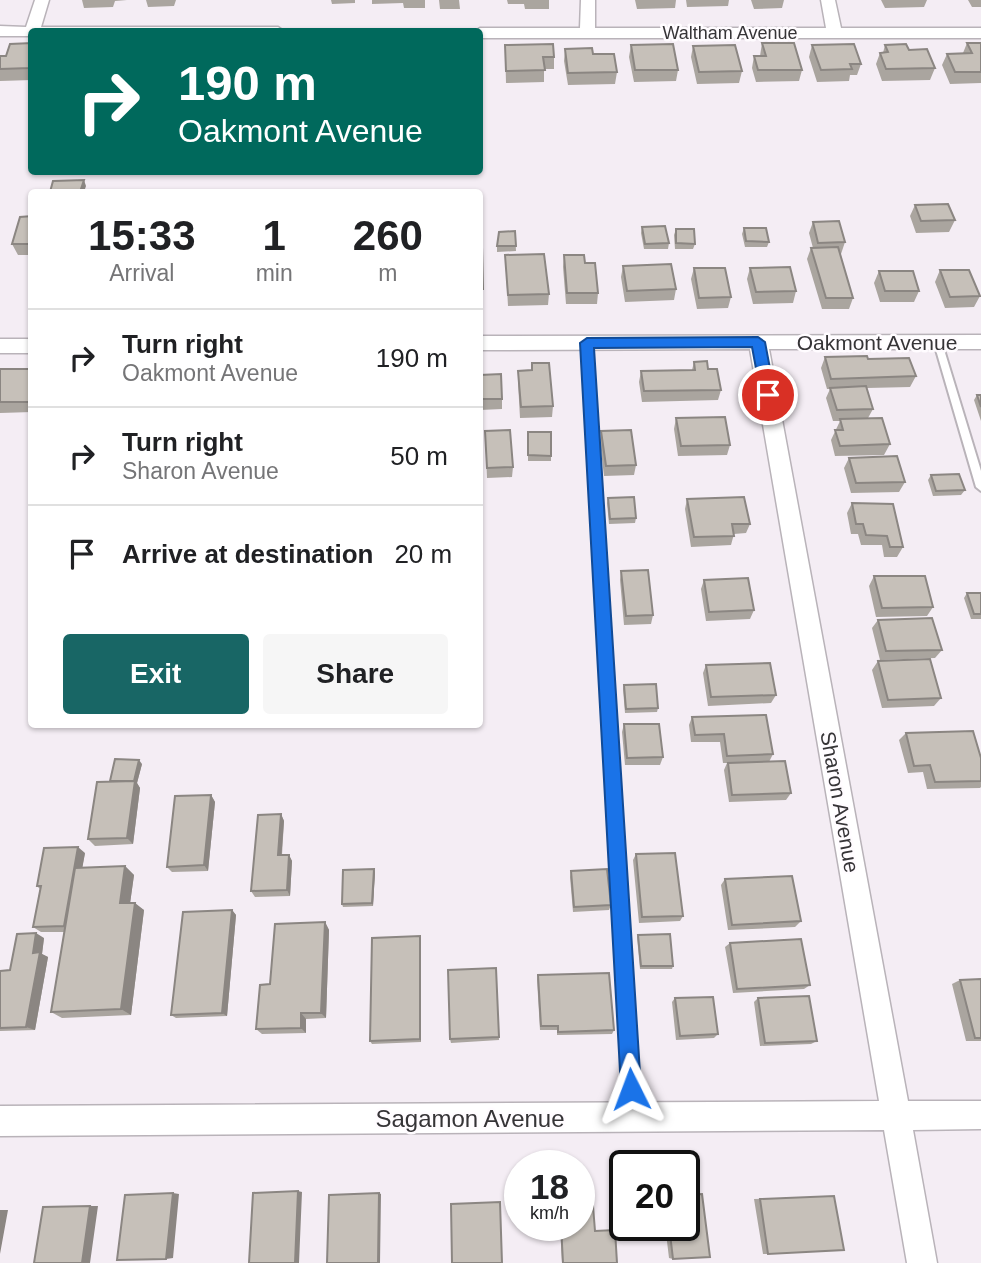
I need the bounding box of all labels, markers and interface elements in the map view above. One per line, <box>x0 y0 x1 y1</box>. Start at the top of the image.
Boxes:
street label: Waltham Avenue <box>662 23 798 43</box>
icon: right <box>63 56 154 147</box>
text: 190 m <box>178 56 317 110</box>
text: Oakmont Avenue <box>178 113 423 149</box>
text: 15:33 <box>88 212 196 259</box>
text: 1 <box>262 212 286 259</box>
text: 260 <box>353 212 423 259</box>
text: Arrival <box>109 260 174 286</box>
text: min <box>256 260 293 286</box>
text: m <box>378 260 397 286</box>
text: Turn right <box>122 329 243 359</box>
street label: Oakmont Avenue <box>797 331 957 354</box>
icon: right <box>63 339 101 377</box>
text: 190 m <box>376 343 448 373</box>
text: Oakmont Avenue <box>122 360 298 386</box>
pin <box>738 365 798 425</box>
icon: arrive <box>749 376 787 414</box>
text: Turn right <box>122 427 243 457</box>
icon: right <box>63 437 101 475</box>
text: 50 m <box>390 441 448 471</box>
text: Sharon Avenue <box>122 458 279 484</box>
icon: arrive <box>63 535 101 573</box>
text: Arrive at destination <box>122 539 373 569</box>
text: 20 m <box>394 539 452 569</box>
button: Exit <box>63 634 249 714</box>
button: Share <box>263 634 448 714</box>
street label: Sharon Avenue <box>816 729 864 875</box>
position arrow <box>594 1052 668 1126</box>
street label: Sagamon Avenue <box>375 1105 565 1132</box>
speed limit sign: 20 <box>609 1150 700 1241</box>
text: 18 <box>530 1167 569 1206</box>
text: km/h <box>530 1203 569 1223</box>

